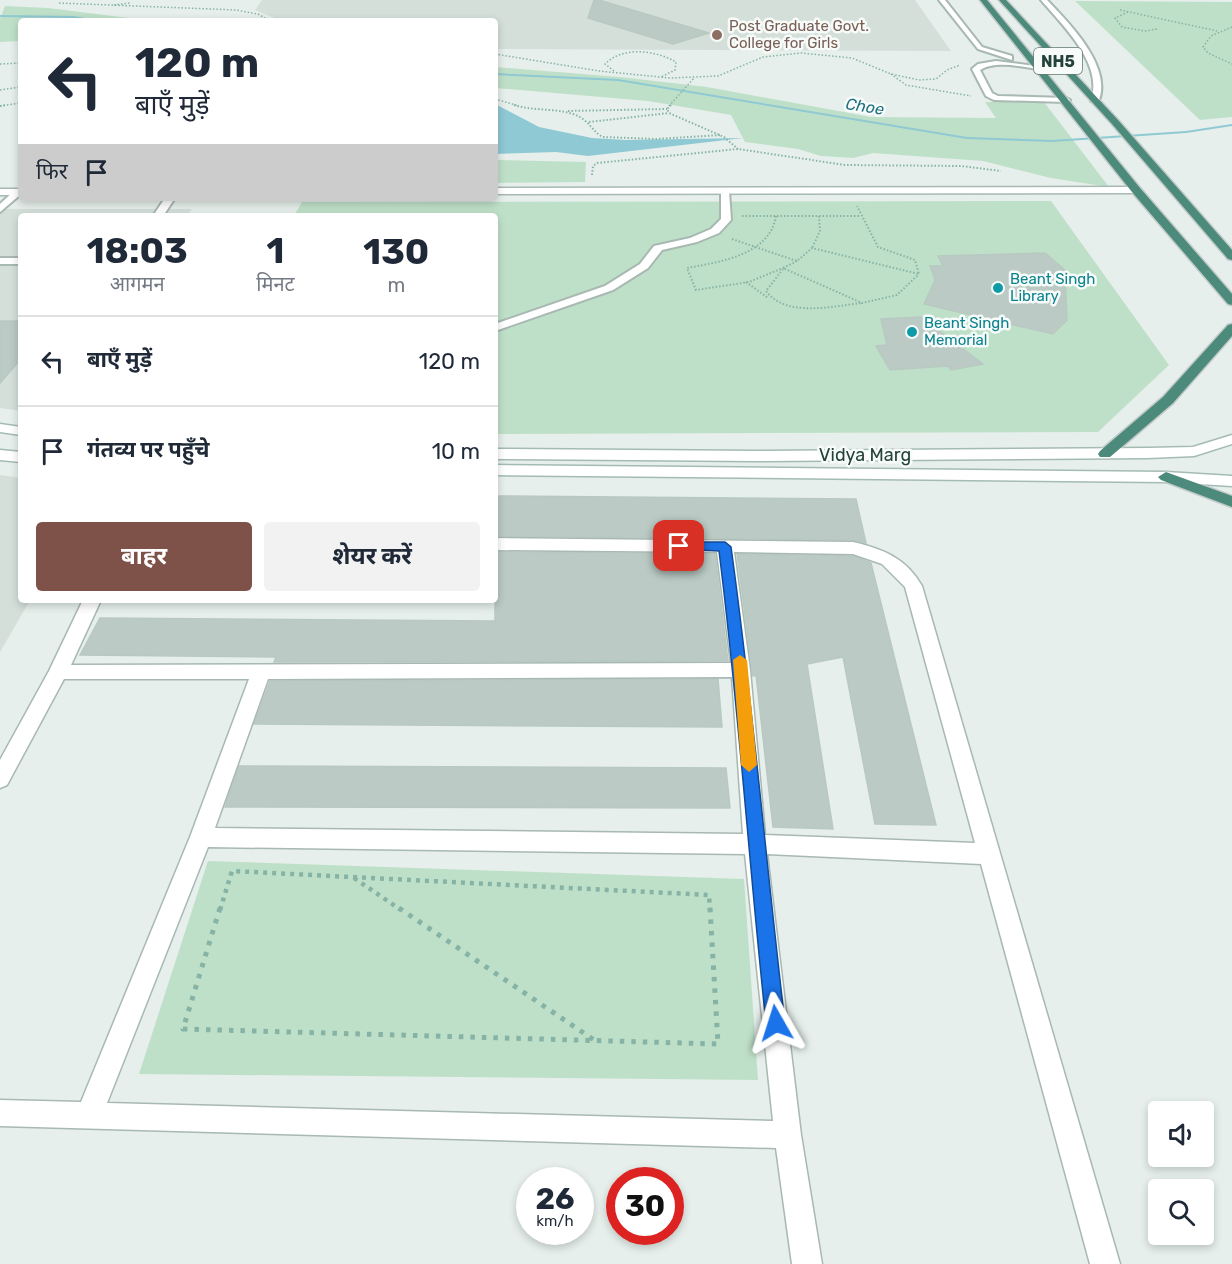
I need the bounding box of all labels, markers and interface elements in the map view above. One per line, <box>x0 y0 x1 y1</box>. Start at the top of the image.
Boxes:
place label: Post Graduate Govt. College for Girls <box>729 17 869 52</box>
marker: Post Graduate Govt. College for Girls <box>710 28 724 42</box>
text: 120 m <box>135 38 259 88</box>
icon: left <box>36 42 114 120</box>
road number: NH5 <box>1034 48 1082 74</box>
text: बाएँ मुड़ें <box>135 89 210 121</box>
water label: Choe <box>844 94 885 119</box>
icon: arrive <box>80 156 113 189</box>
text: फिर <box>36 158 68 185</box>
text: 18:03 <box>87 229 188 272</box>
text: 1 <box>266 229 284 272</box>
text: 130 <box>363 230 429 273</box>
place label: Beant Singh Library <box>1010 270 1095 305</box>
text: आगमन <box>110 272 165 296</box>
text: मिनट <box>256 272 295 296</box>
text: m <box>387 273 405 297</box>
marker: Beant Singh Library <box>991 281 1005 295</box>
place label: Beant Singh Memorial <box>924 314 1009 349</box>
marker: Beant Singh Memorial <box>905 325 919 339</box>
icon: left <box>36 345 69 378</box>
text: बाएँ मुड़ें <box>87 346 152 373</box>
text: 120 m <box>419 348 480 375</box>
icon: arrive <box>36 435 69 468</box>
text: गंतव्य पर पहुँचे <box>87 436 209 463</box>
text: 10 m <box>432 438 480 465</box>
street label: Vidya Marg <box>819 444 911 466</box>
pin <box>653 520 704 571</box>
button: बाहर <box>36 522 252 591</box>
button: शेयर करें <box>264 522 480 591</box>
icon: arrive <box>662 529 695 562</box>
position arrow <box>744 991 808 1055</box>
map controls <box>1148 1101 1214 1245</box>
button: sound <box>1148 1101 1214 1167</box>
speed limit sign: 30 <box>606 1167 684 1245</box>
button: search <box>1148 1179 1214 1245</box>
text: 26 <box>535 1181 575 1217</box>
text: km/h <box>536 1212 574 1230</box>

